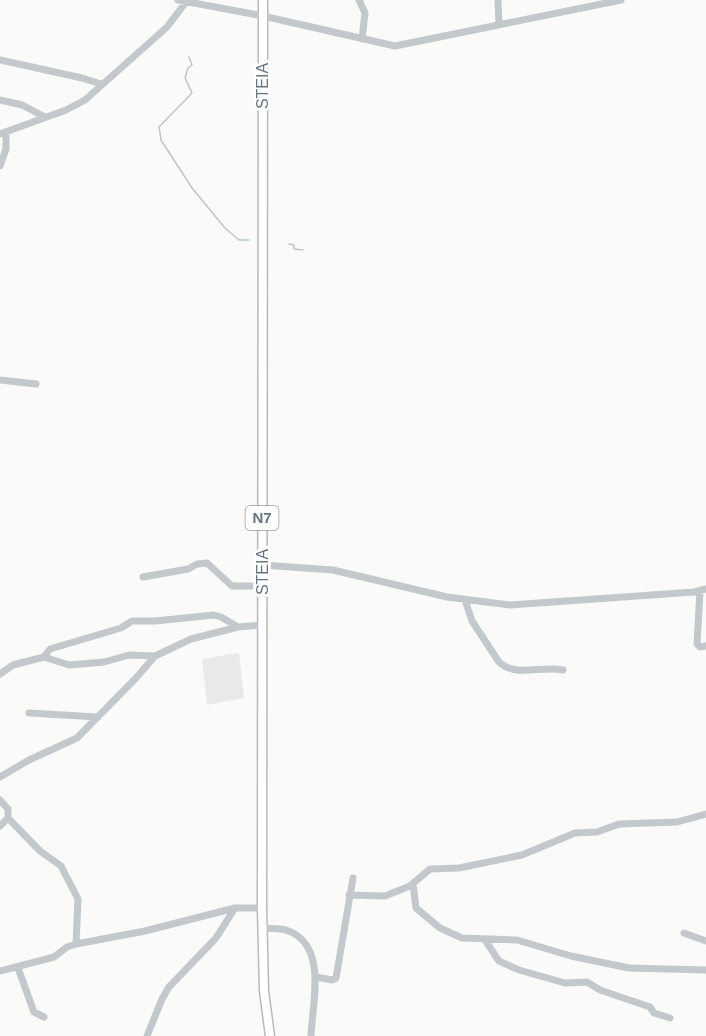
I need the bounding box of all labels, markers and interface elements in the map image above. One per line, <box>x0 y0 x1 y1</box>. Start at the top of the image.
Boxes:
street label: STEIA <box>254 63 271 109</box>
road number: N7 <box>246 506 278 530</box>
street label: STEIA <box>254 549 271 595</box>

